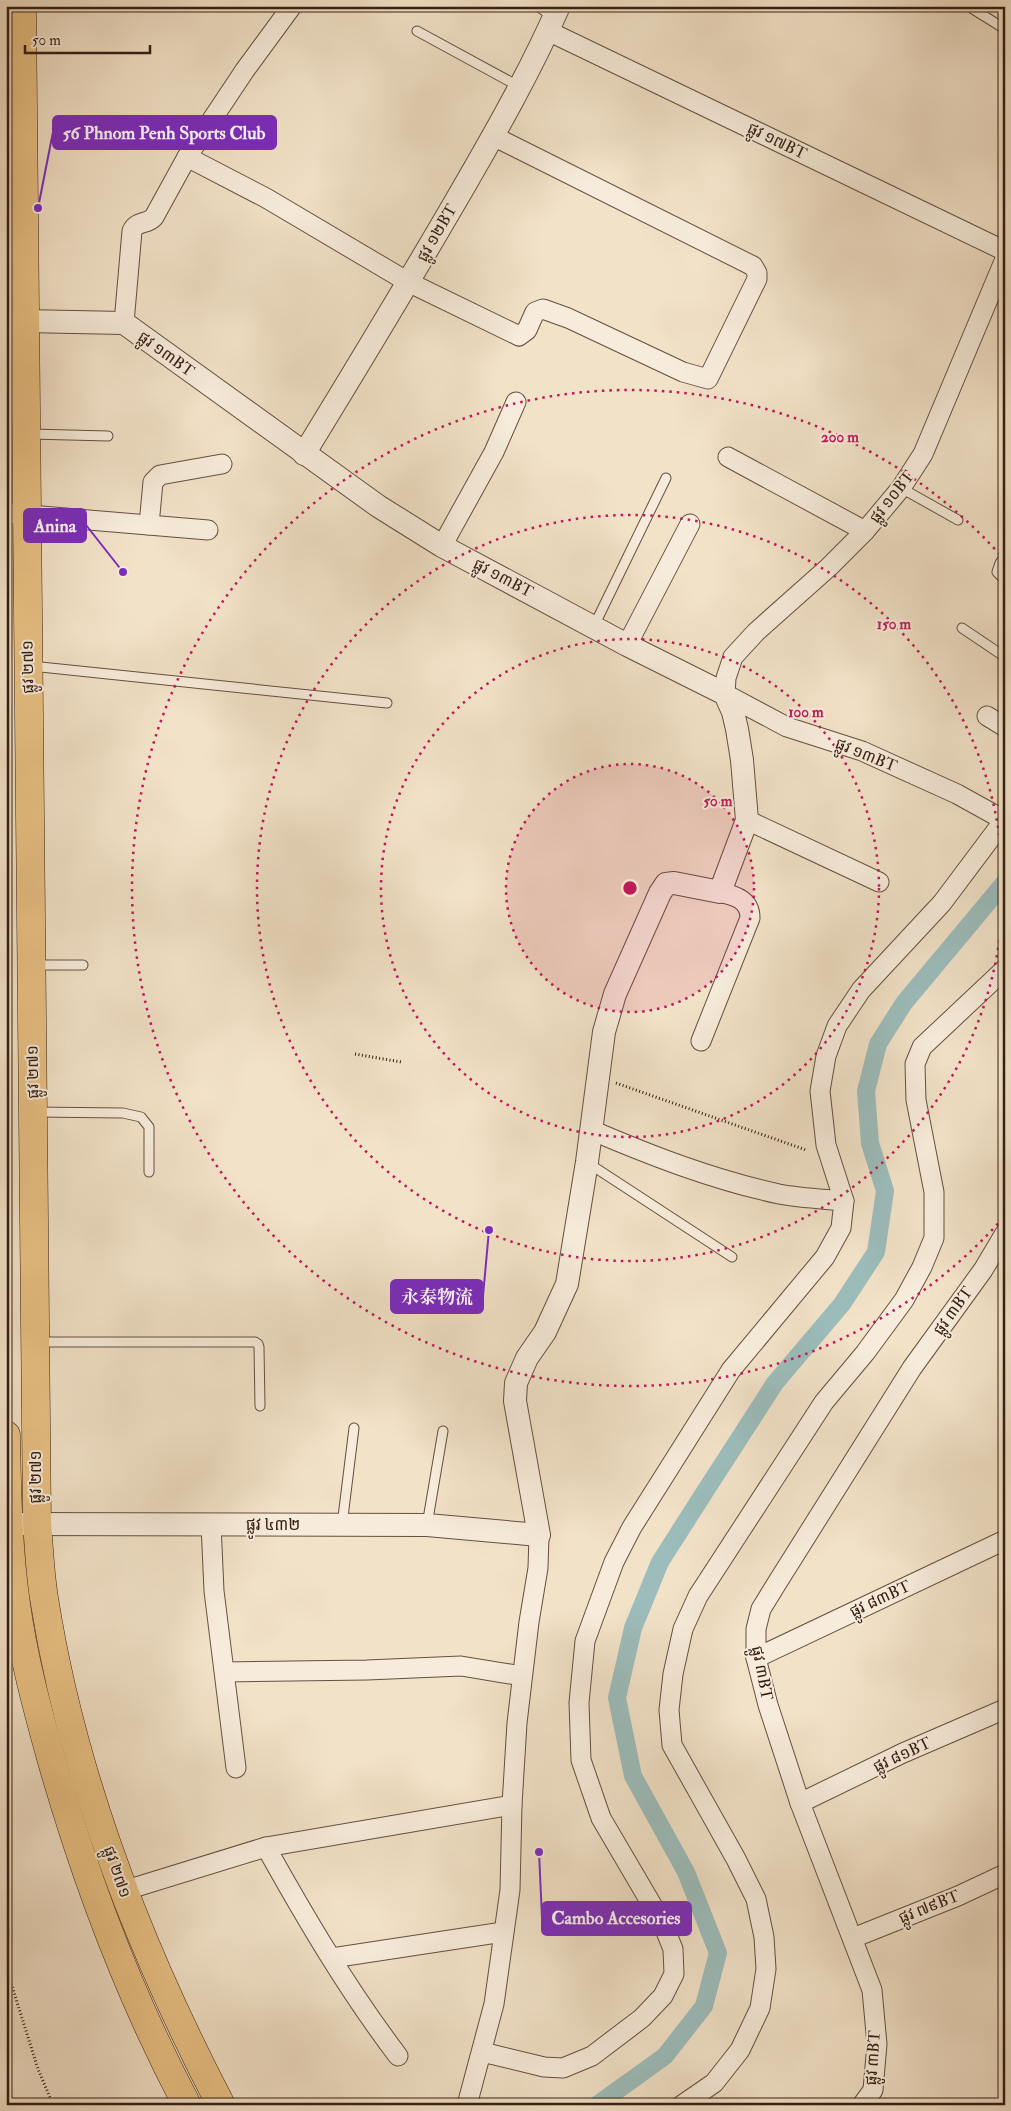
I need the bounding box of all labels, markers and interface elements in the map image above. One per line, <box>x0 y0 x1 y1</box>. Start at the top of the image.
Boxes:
scale bar <box>25 22 150 54</box>
text: 50 m <box>32 31 61 50</box>
callout: 56 Phnom Penh Sports Club <box>53 116 276 149</box>
street label: ផ្លូវ ១៧BT <box>742 118 810 167</box>
text: 56 Phnom Penh Sports Club <box>63 122 265 145</box>
street label: ផ្លូវ ១២BT <box>413 200 465 267</box>
street label: ផ្លូវ ១៣BT <box>132 327 198 384</box>
text: 200 m <box>821 428 859 447</box>
street label: ផ្លូវ ១០BT <box>865 467 922 530</box>
callout: Anina <box>24 509 86 542</box>
text: Anina <box>33 515 77 538</box>
street label: ផ្លូវ ១៣BT <box>468 554 537 605</box>
text: 150 m <box>877 615 911 634</box>
street label: ផ្លូវ ២៧១ <box>18 640 42 694</box>
text: 100 m <box>788 703 824 722</box>
street label: ផ្លូវ ១៣BT <box>831 734 900 780</box>
text: 50 m <box>704 792 733 811</box>
centre of rings <box>621 879 639 897</box>
street label: ផ្លូវ ២៧១ <box>23 1045 47 1099</box>
callout: 永泰物流 <box>391 1280 483 1313</box>
street label: ផ្លូវ ៣BT <box>929 1283 980 1341</box>
text: 永泰物流 <box>401 1286 473 1309</box>
street label: ផ្លូវ ២៧១ <box>26 1450 50 1504</box>
street label: ផ្លូវ ៤៣២ <box>246 1515 300 1539</box>
street label: ផ្លូវ ៨៣BT <box>846 1576 915 1625</box>
street label: ផ្លូវ ៣BT <box>743 1644 777 1703</box>
street label: ផ្លូវ ៨១BT <box>870 1733 936 1780</box>
street label: ផ្លូវ ២៧១ <box>95 1843 135 1902</box>
street label: ផ្លូវ ៧៩BT <box>896 1886 964 1932</box>
callout: Cambo Accesories <box>542 1902 691 1935</box>
text: Cambo Accesories <box>551 1907 681 1930</box>
street label: ផ្លូវ ៣BT <box>861 2030 889 2086</box>

